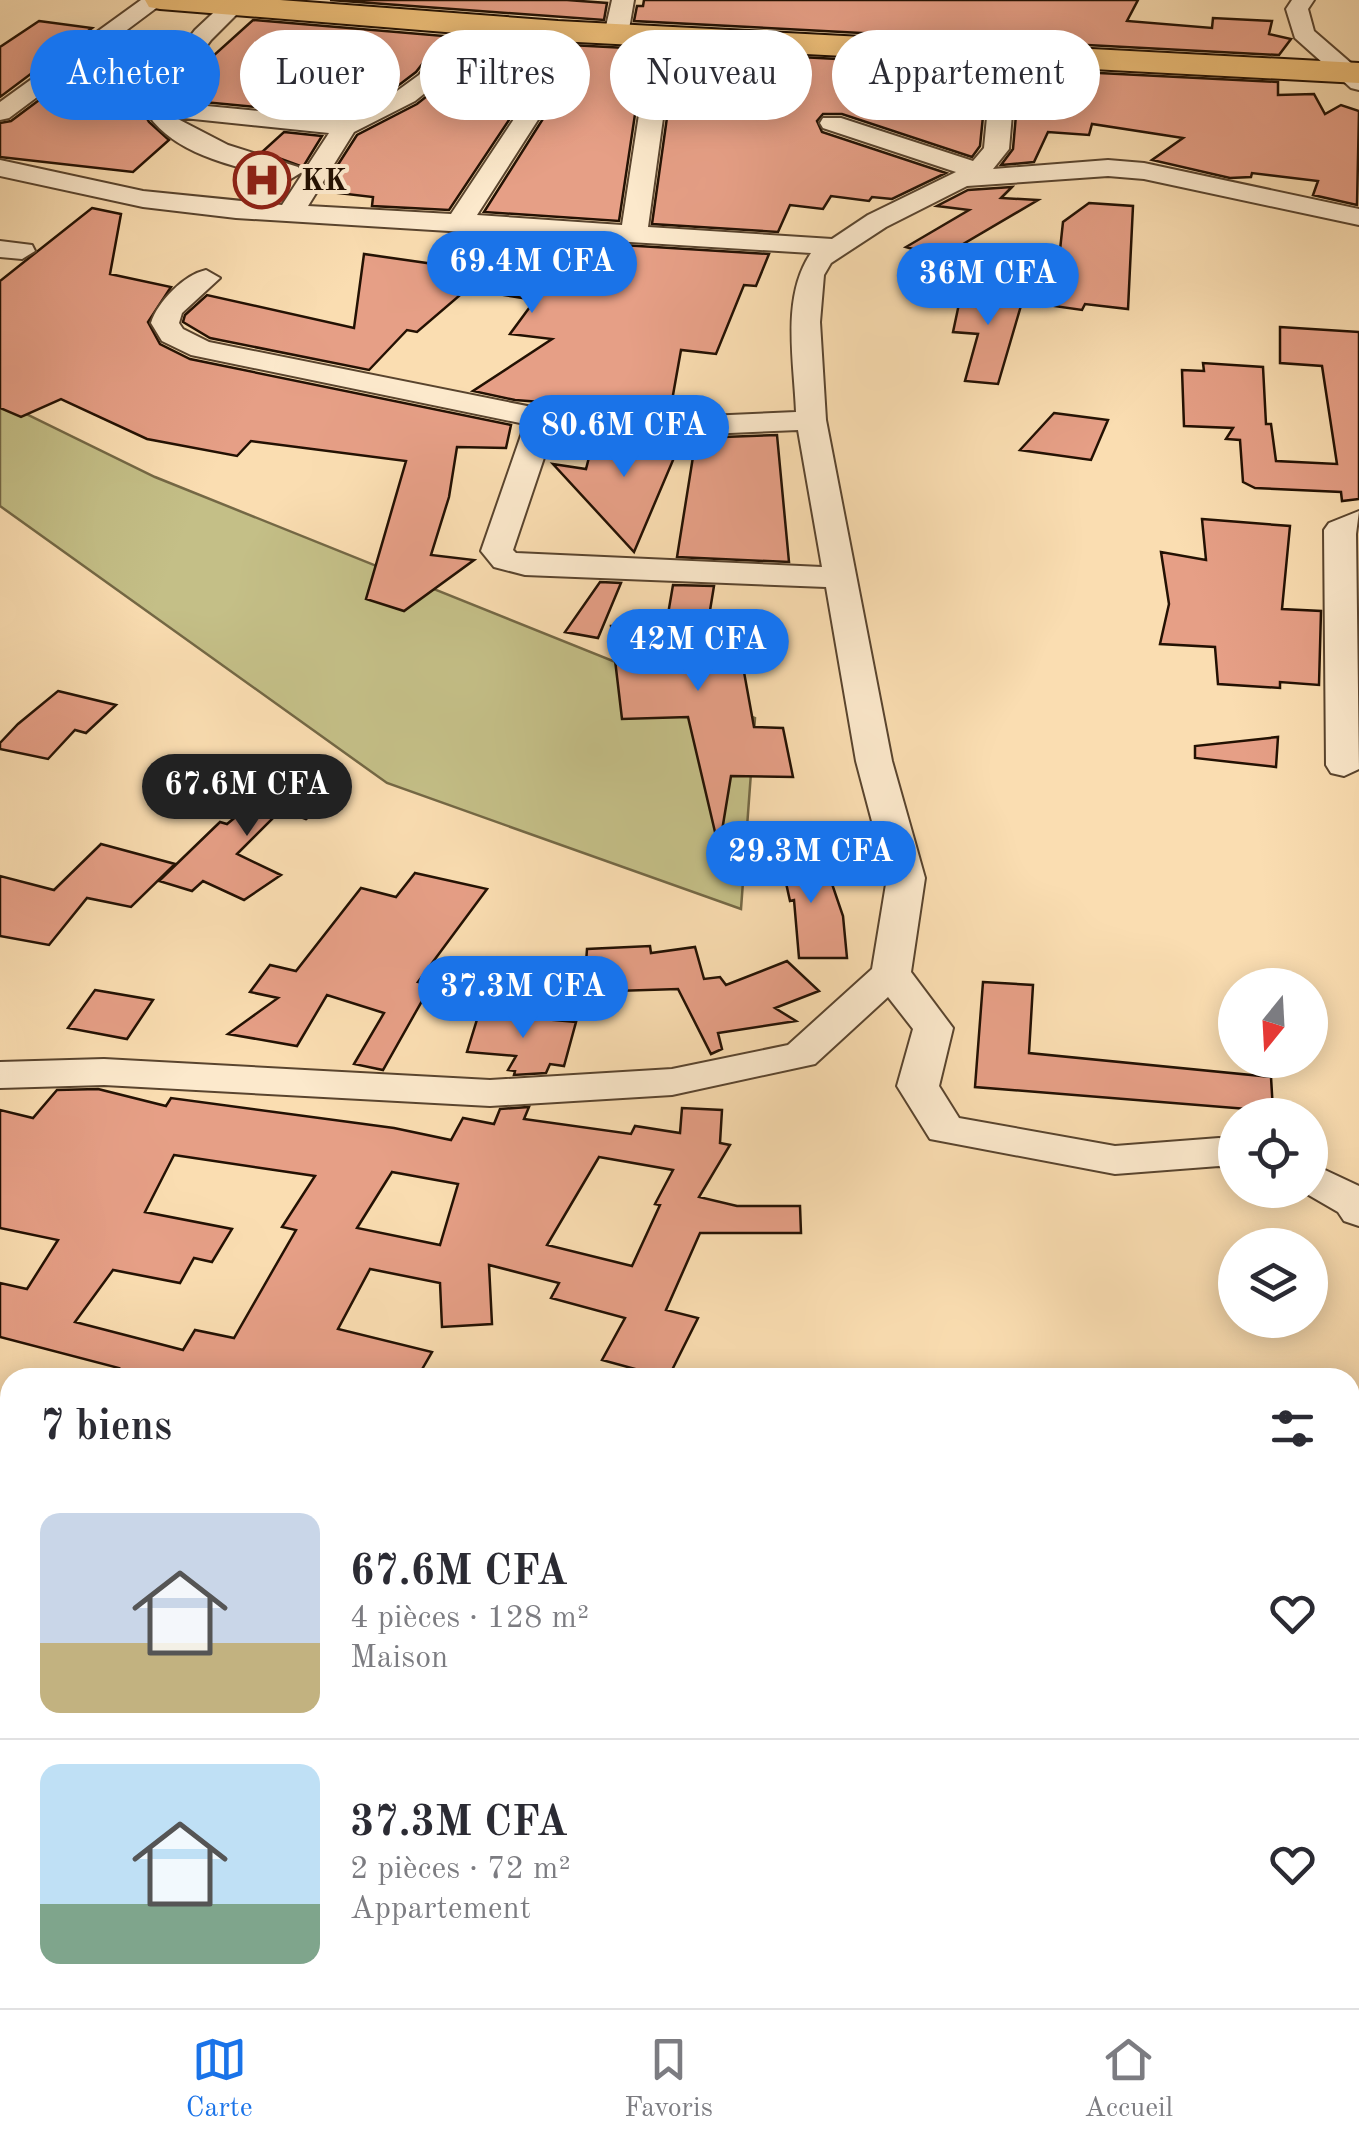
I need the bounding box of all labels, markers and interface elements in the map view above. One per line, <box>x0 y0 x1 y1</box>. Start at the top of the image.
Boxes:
chip: Acheter <box>30 30 220 120</box>
chip: Louer <box>240 30 400 120</box>
chip: Filtres <box>420 30 590 120</box>
chip: Nouveau <box>610 30 812 120</box>
chip: Appartement <box>832 30 1100 120</box>
hospital icon: KK <box>232 150 292 210</box>
place label: KK <box>301 167 347 197</box>
pin: 69.4M CFA <box>418 231 646 316</box>
pin: 36M CFA <box>896 243 1080 328</box>
text: 69.4M CFA <box>449 247 615 279</box>
text: 36M CFA <box>919 259 1057 291</box>
pin: 80.6M CFA <box>510 395 738 480</box>
text: 80.6M CFA <box>541 411 707 443</box>
pin: 42M CFA <box>606 609 790 694</box>
text: 42M CFA <box>629 625 767 657</box>
pin: 67.6M CFA <box>133 754 361 839</box>
text: 67.6M CFA <box>164 770 330 802</box>
pin: 29.3M CFA <box>697 821 925 906</box>
text: 29.3M CFA <box>728 837 894 869</box>
pin: 37.3M CFA <box>409 956 637 1041</box>
north arrow <box>1218 968 1328 1078</box>
map controls <box>1218 968 1328 1338</box>
text: 37.3M CFA <box>440 972 606 1004</box>
button: locate <box>1218 1098 1328 1208</box>
button: layers <box>1218 1228 1328 1338</box>
icon: filters <box>1265 1401 1320 1456</box>
text: 7 biens <box>40 1407 172 1449</box>
text: 67.6M CFA <box>350 1552 568 1594</box>
icon: home <box>120 1553 240 1673</box>
icon: heart <box>1265 1586 1320 1641</box>
text: 4 pièces · 128 m² <box>350 1603 589 1635</box>
text: Maison <box>350 1643 448 1675</box>
text: 37.3M CFA <box>350 1803 568 1845</box>
icon: home <box>120 1804 240 1924</box>
icon: heart <box>1265 1837 1320 1892</box>
text: 2 pièces · 72 m² <box>350 1854 571 1886</box>
text: Appartement <box>350 1894 531 1926</box>
tab: Carte <box>186 2032 253 2127</box>
tab: Favoris <box>624 2032 713 2127</box>
tab: Accueil <box>1084 2032 1173 2127</box>

